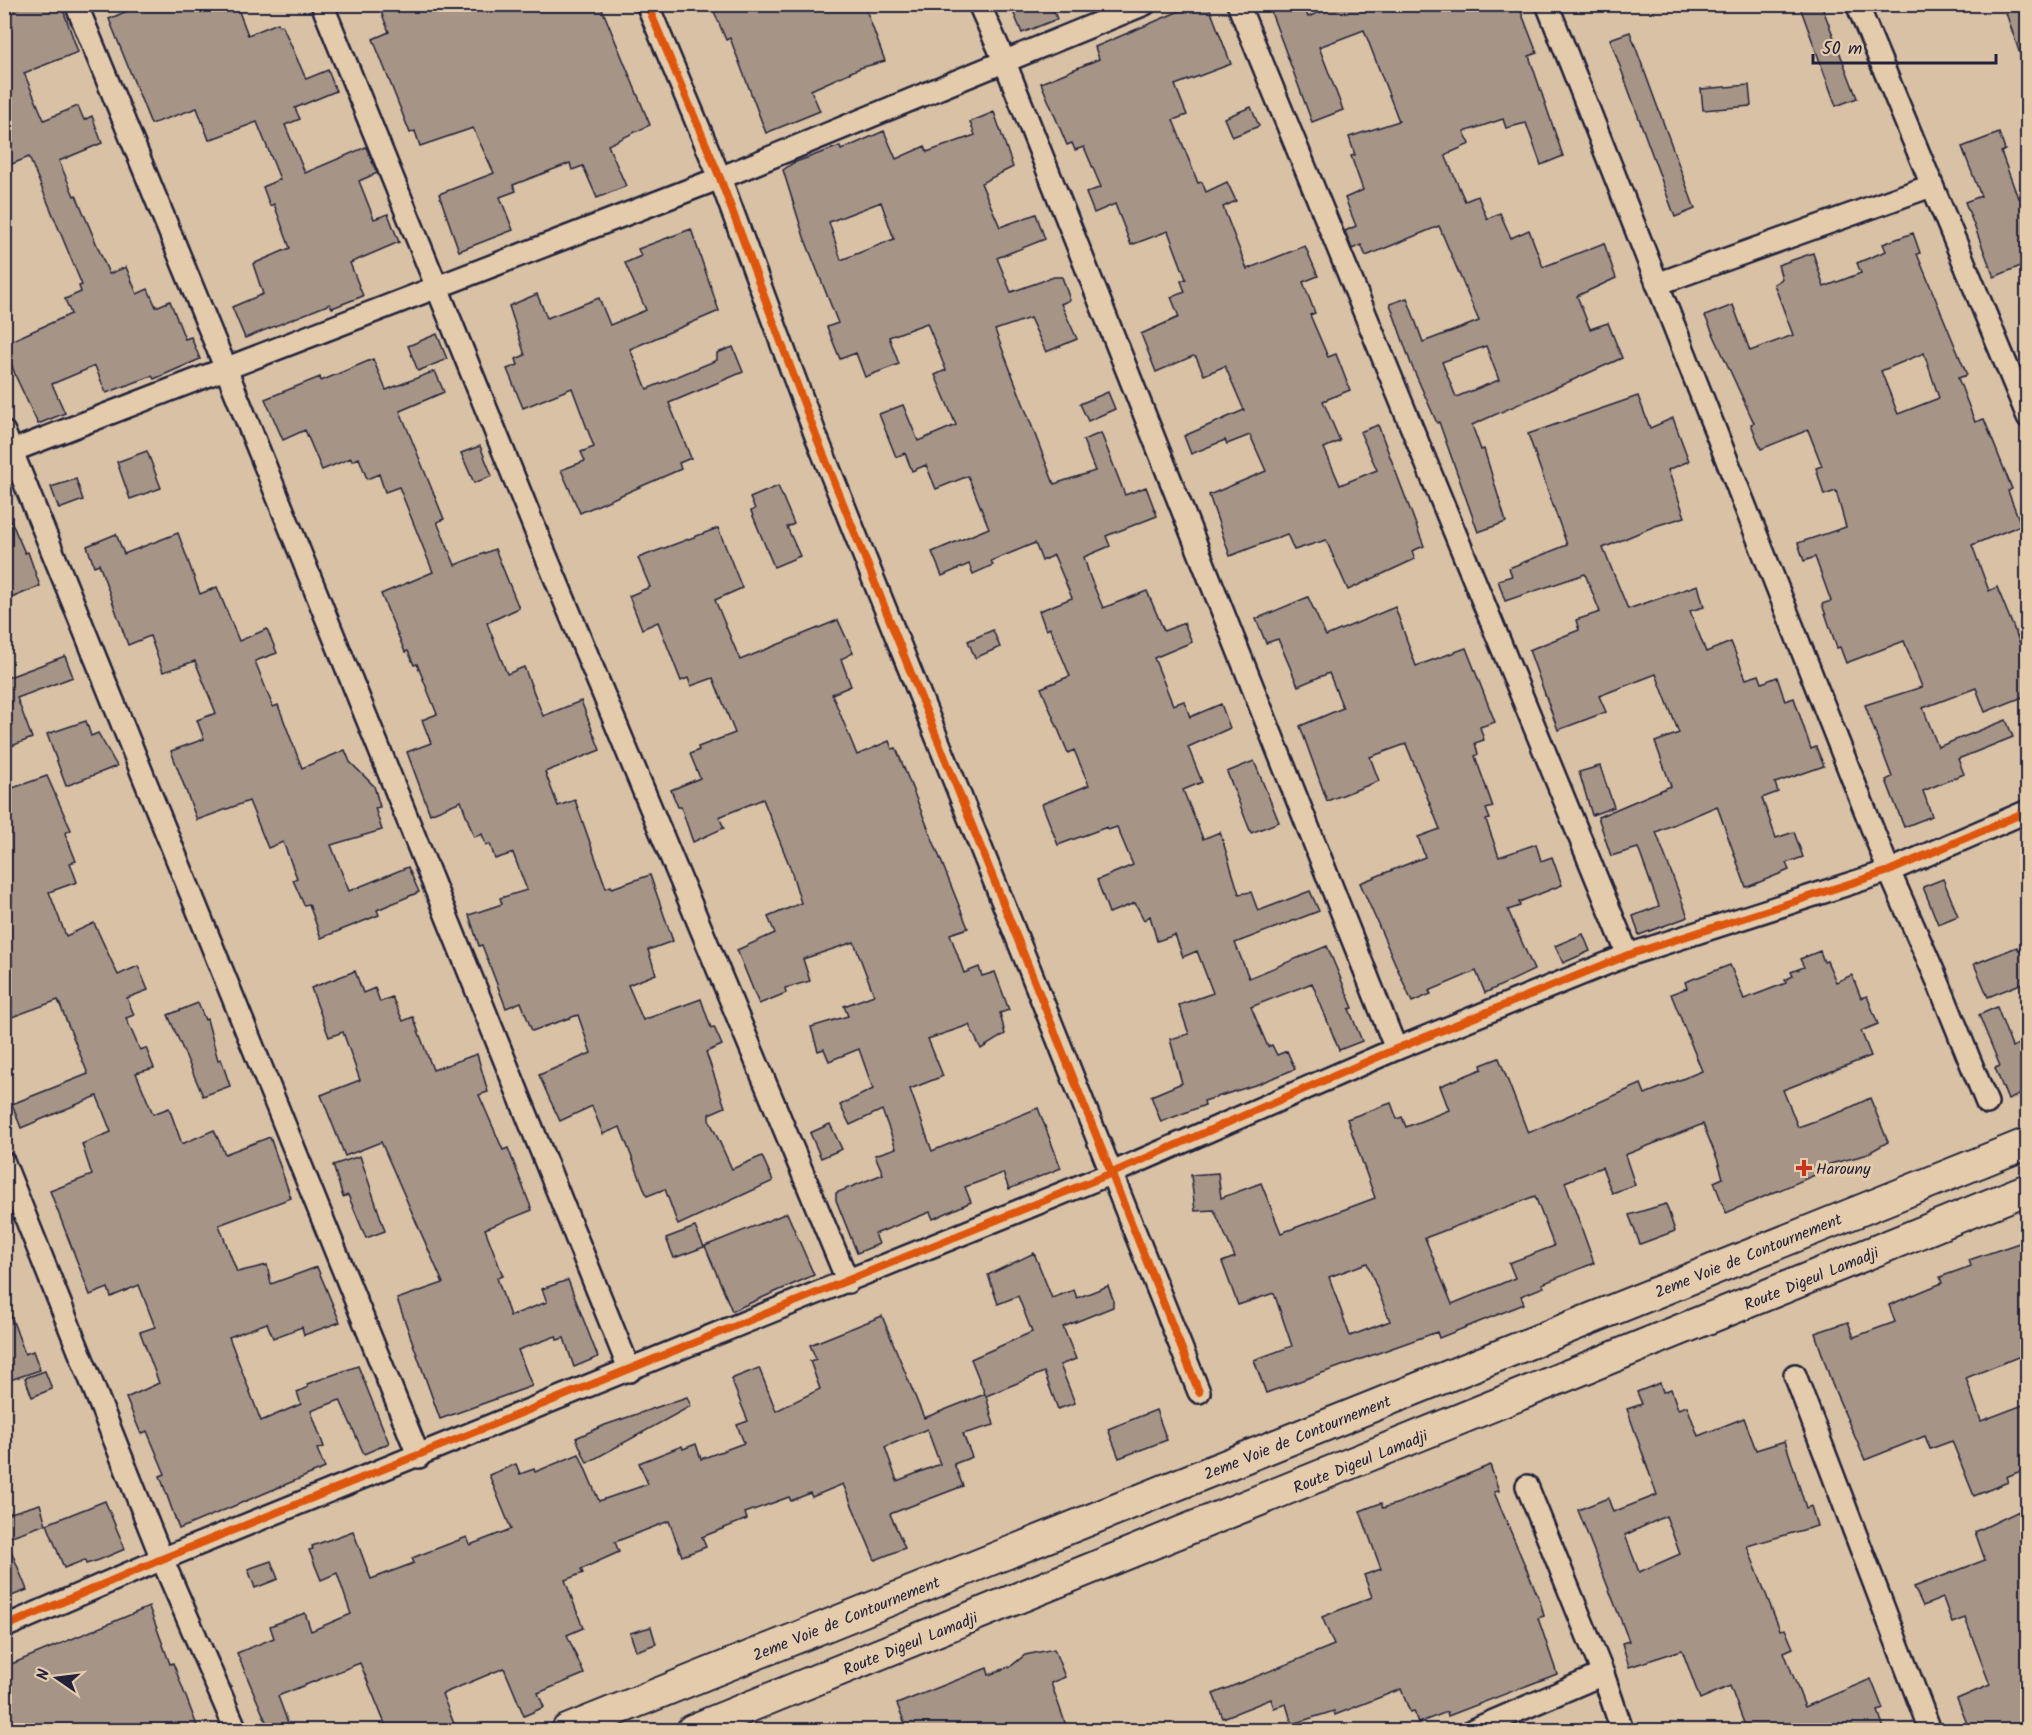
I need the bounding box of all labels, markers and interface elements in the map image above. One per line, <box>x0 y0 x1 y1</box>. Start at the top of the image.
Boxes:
scale bar <box>1813 27 1996 65</box>
text: 50 m <box>1822 35 1862 64</box>
place label: Harouny <box>1816 1157 1871 1182</box>
marker: Harouny <box>1797 1161 1811 1175</box>
street label: 2eme Voie de Contournement <box>1651 1207 1847 1305</box>
street label: Route Digeul Lamadji <box>1740 1240 1884 1318</box>
street label: 2eme Voie de Contournement <box>1200 1389 1396 1487</box>
street label: Route Digeul Lamadji <box>1289 1423 1433 1501</box>
street label: 2eme Voie de Contournement <box>749 1570 945 1668</box>
street label: Route Digeul Lamadji <box>839 1605 983 1683</box>
north arrow <box>27 1648 87 1708</box>
text: N <box>31 1667 57 1683</box>

